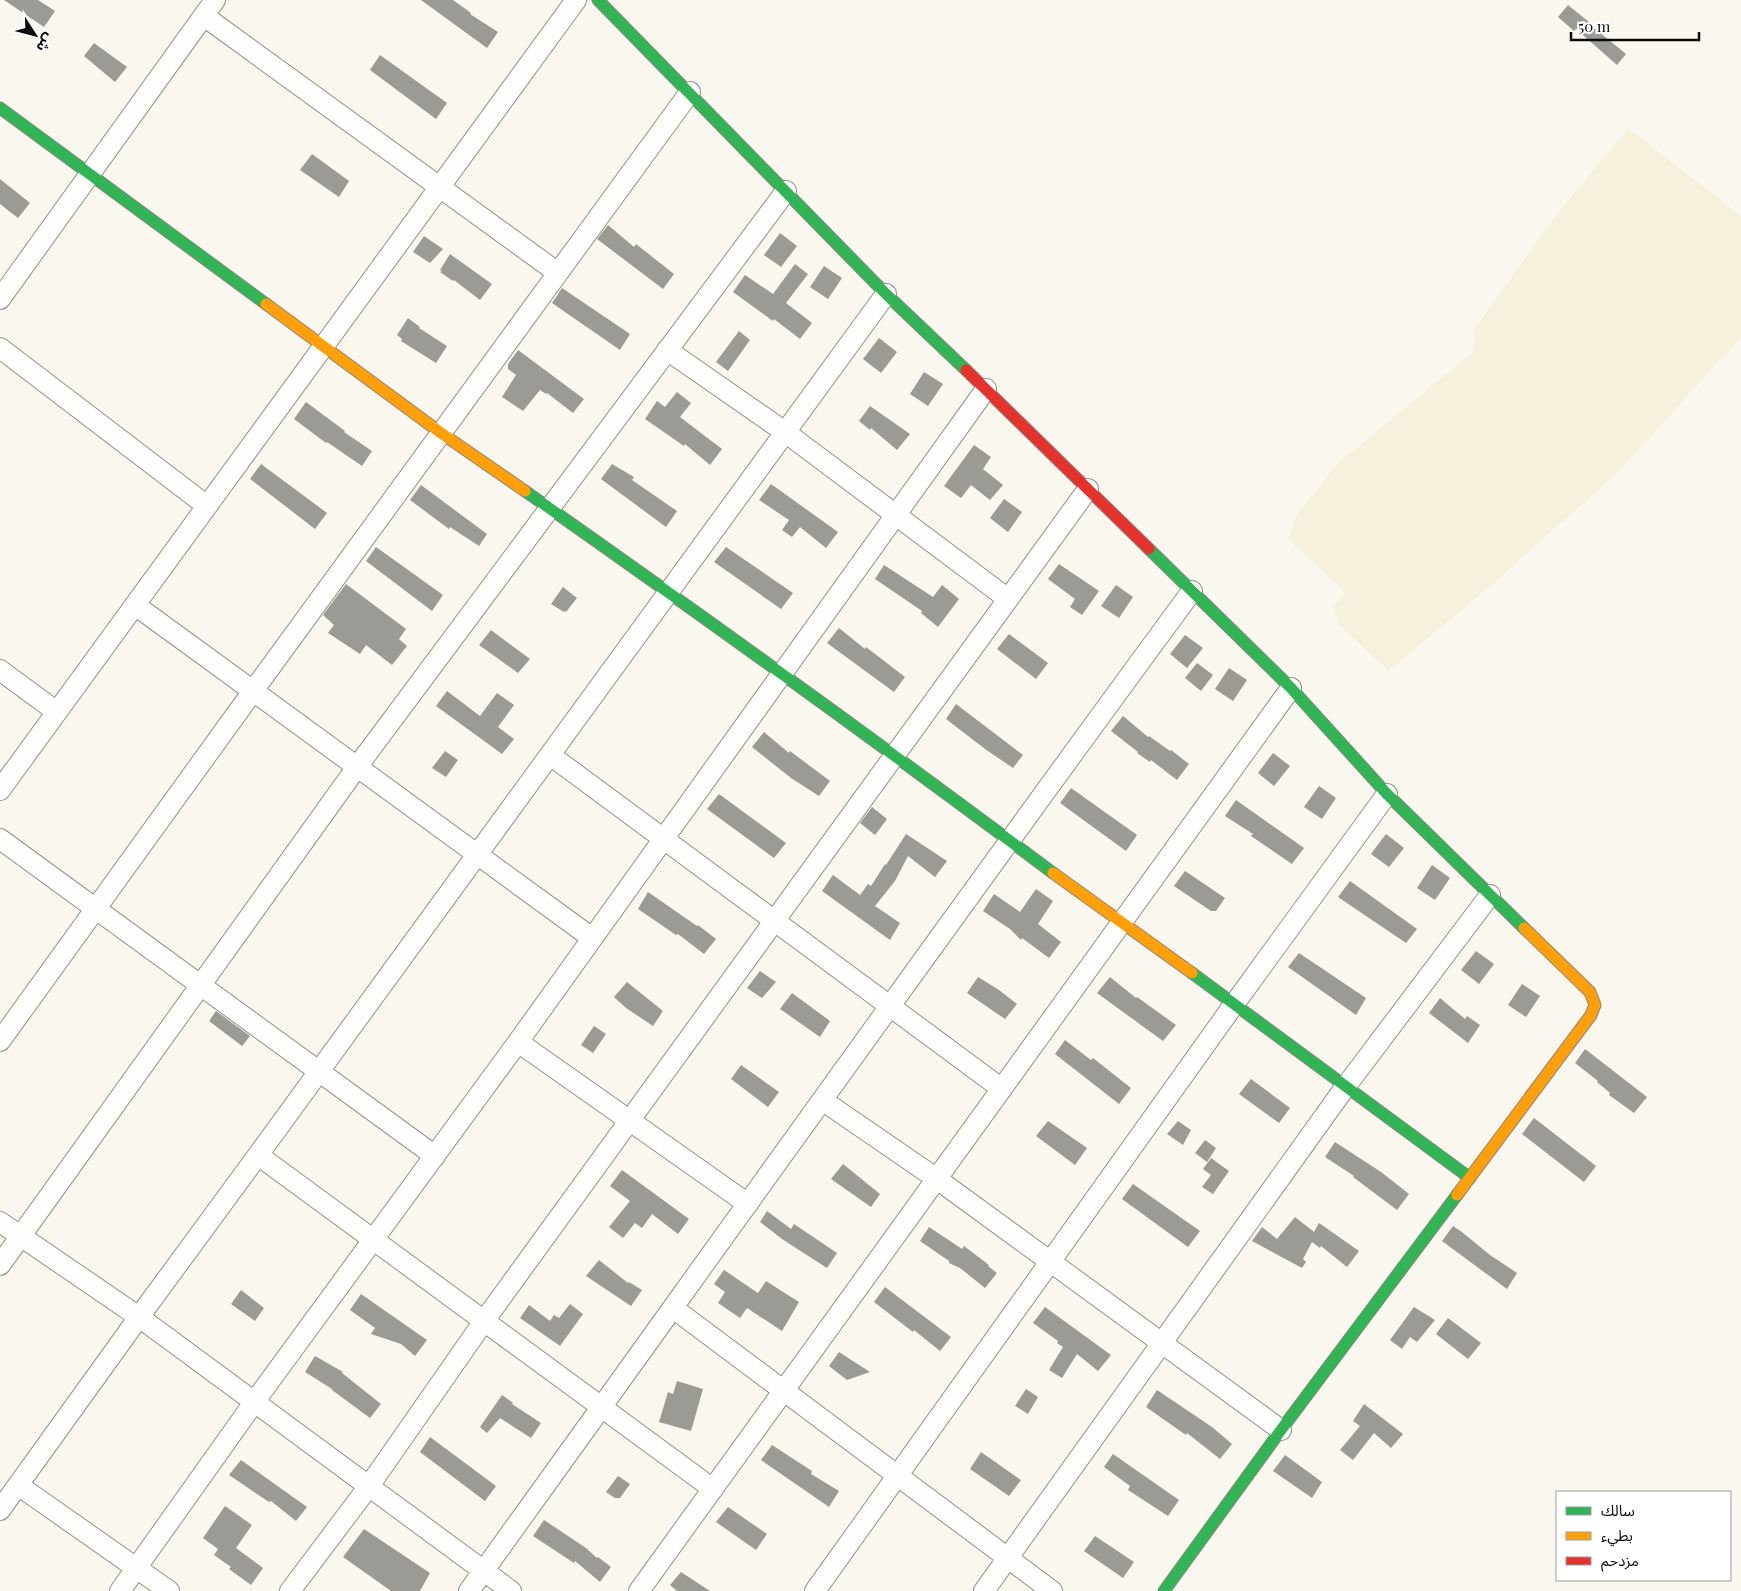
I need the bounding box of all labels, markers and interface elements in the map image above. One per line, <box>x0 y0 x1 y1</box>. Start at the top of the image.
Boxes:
north arrow <box>10 10 60 60</box>
scale bar <box>1571 10 1698 42</box>
text: 50 m <box>1578 16 1611 36</box>
text: ش <box>33 30 59 56</box>
legend <box>1556 1491 1731 1581</box>
text: سالك <box>1601 1500 1635 1520</box>
text: بطيء <box>1601 1525 1633 1547</box>
text: مزدحم <box>1601 1550 1639 1572</box>

